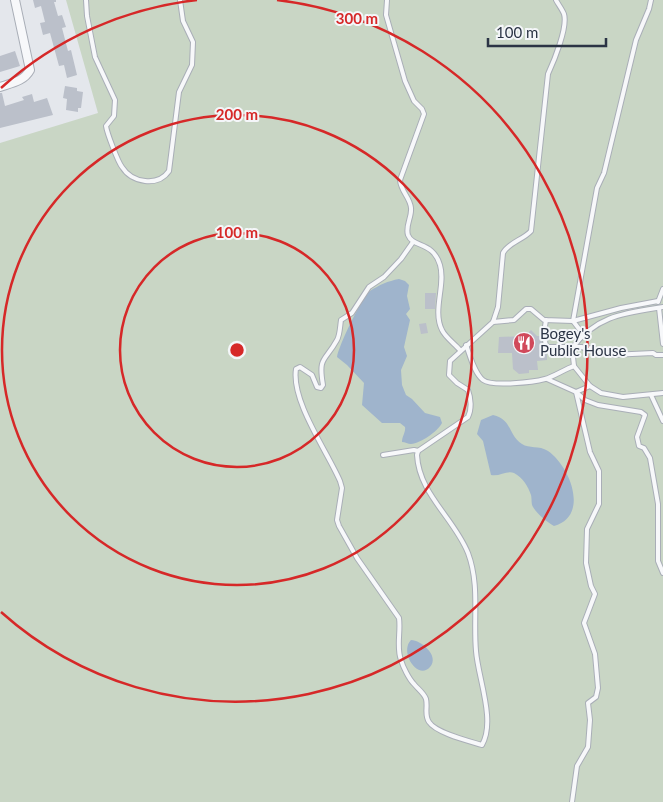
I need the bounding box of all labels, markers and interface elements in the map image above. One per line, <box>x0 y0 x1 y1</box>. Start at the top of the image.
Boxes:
text: 300 m <box>336 9 378 27</box>
scale bar <box>488 15 606 47</box>
text: 100 m <box>496 23 538 41</box>
text: 200 m <box>216 105 258 123</box>
text: 100 m <box>216 223 258 241</box>
place label: Bogey's Public House <box>540 324 626 359</box>
restaurant icon: Bogey's Public House <box>512 331 536 355</box>
centre of rings <box>228 341 246 359</box>

